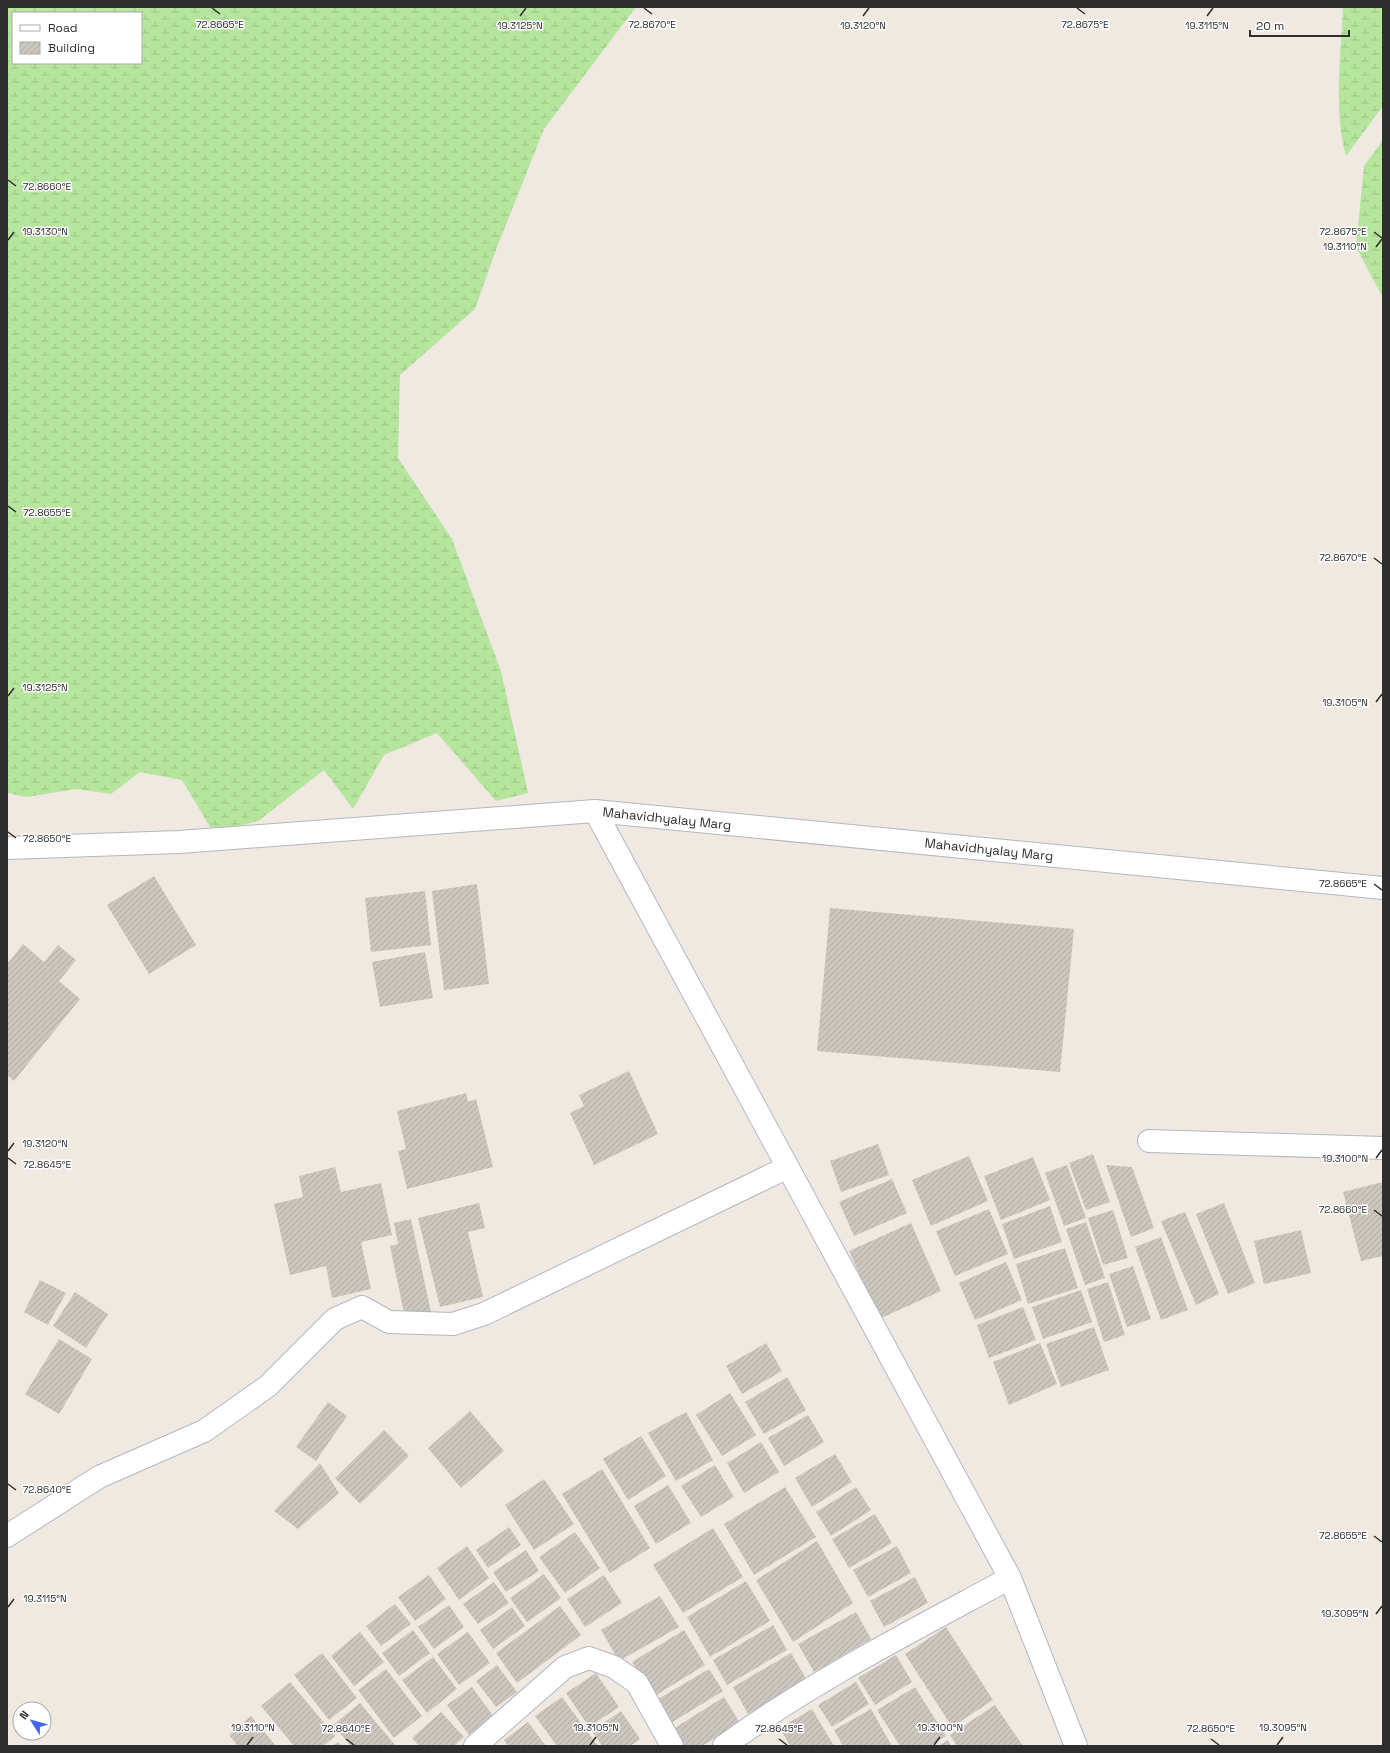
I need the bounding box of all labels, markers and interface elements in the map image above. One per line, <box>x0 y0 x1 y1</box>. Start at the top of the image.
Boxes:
legend <box>12 12 142 64</box>
scale bar <box>1250 12 1349 38</box>
text: 72.8665°E <box>196 18 244 31</box>
text: 72.8670°E <box>628 18 676 31</box>
text: 72.8675°E <box>1061 18 1109 31</box>
text: 20 m <box>1256 18 1284 34</box>
text: 19.3125°N <box>497 19 543 32</box>
text: 19.3120°N <box>840 19 886 32</box>
text: 19.3115°N <box>1185 19 1229 32</box>
text: Road <box>48 20 77 36</box>
text: Building <box>48 40 95 56</box>
text: 72.8660°E <box>23 180 72 193</box>
text: 19.3130°N <box>22 225 68 238</box>
text: 72.8675°E <box>1319 225 1367 238</box>
text: 19.3110°N <box>1323 240 1367 253</box>
text: 72.8655°E <box>23 506 71 519</box>
text: 72.8670°E <box>1319 551 1367 564</box>
text: 19.3125°N <box>22 681 68 694</box>
text: 19.3105°N <box>1322 696 1368 709</box>
street label: Mahavidhyalay Marg <box>602 803 732 834</box>
text: 72.8650°E <box>23 832 72 845</box>
street label: Mahavidhyalay Marg <box>924 834 1054 865</box>
text: 72.8665°E <box>1319 877 1367 890</box>
text: 19.3120°N <box>22 1137 68 1150</box>
text: 19.3100°N <box>1322 1152 1368 1165</box>
text: 72.8645°E <box>23 1158 71 1171</box>
text: 72.8660°E <box>1319 1203 1368 1216</box>
text: 72.8640°E <box>23 1483 72 1496</box>
text: 72.8655°E <box>1319 1529 1367 1542</box>
text: 19.3115°N <box>23 1592 67 1605</box>
text: 19.3095°N <box>1321 1607 1369 1620</box>
north arrow <box>12 1701 52 1741</box>
text: N <box>16 1708 32 1722</box>
text: 19.3110°N <box>231 1721 275 1734</box>
text: 19.3105°N <box>573 1721 619 1734</box>
text: 19.3100°N <box>917 1721 963 1734</box>
text: 19.3095°N <box>1259 1721 1307 1734</box>
text: 72.8640°E <box>322 1722 371 1735</box>
text: 72.8645°E <box>755 1722 803 1735</box>
text: 72.8650°E <box>1187 1722 1236 1735</box>

